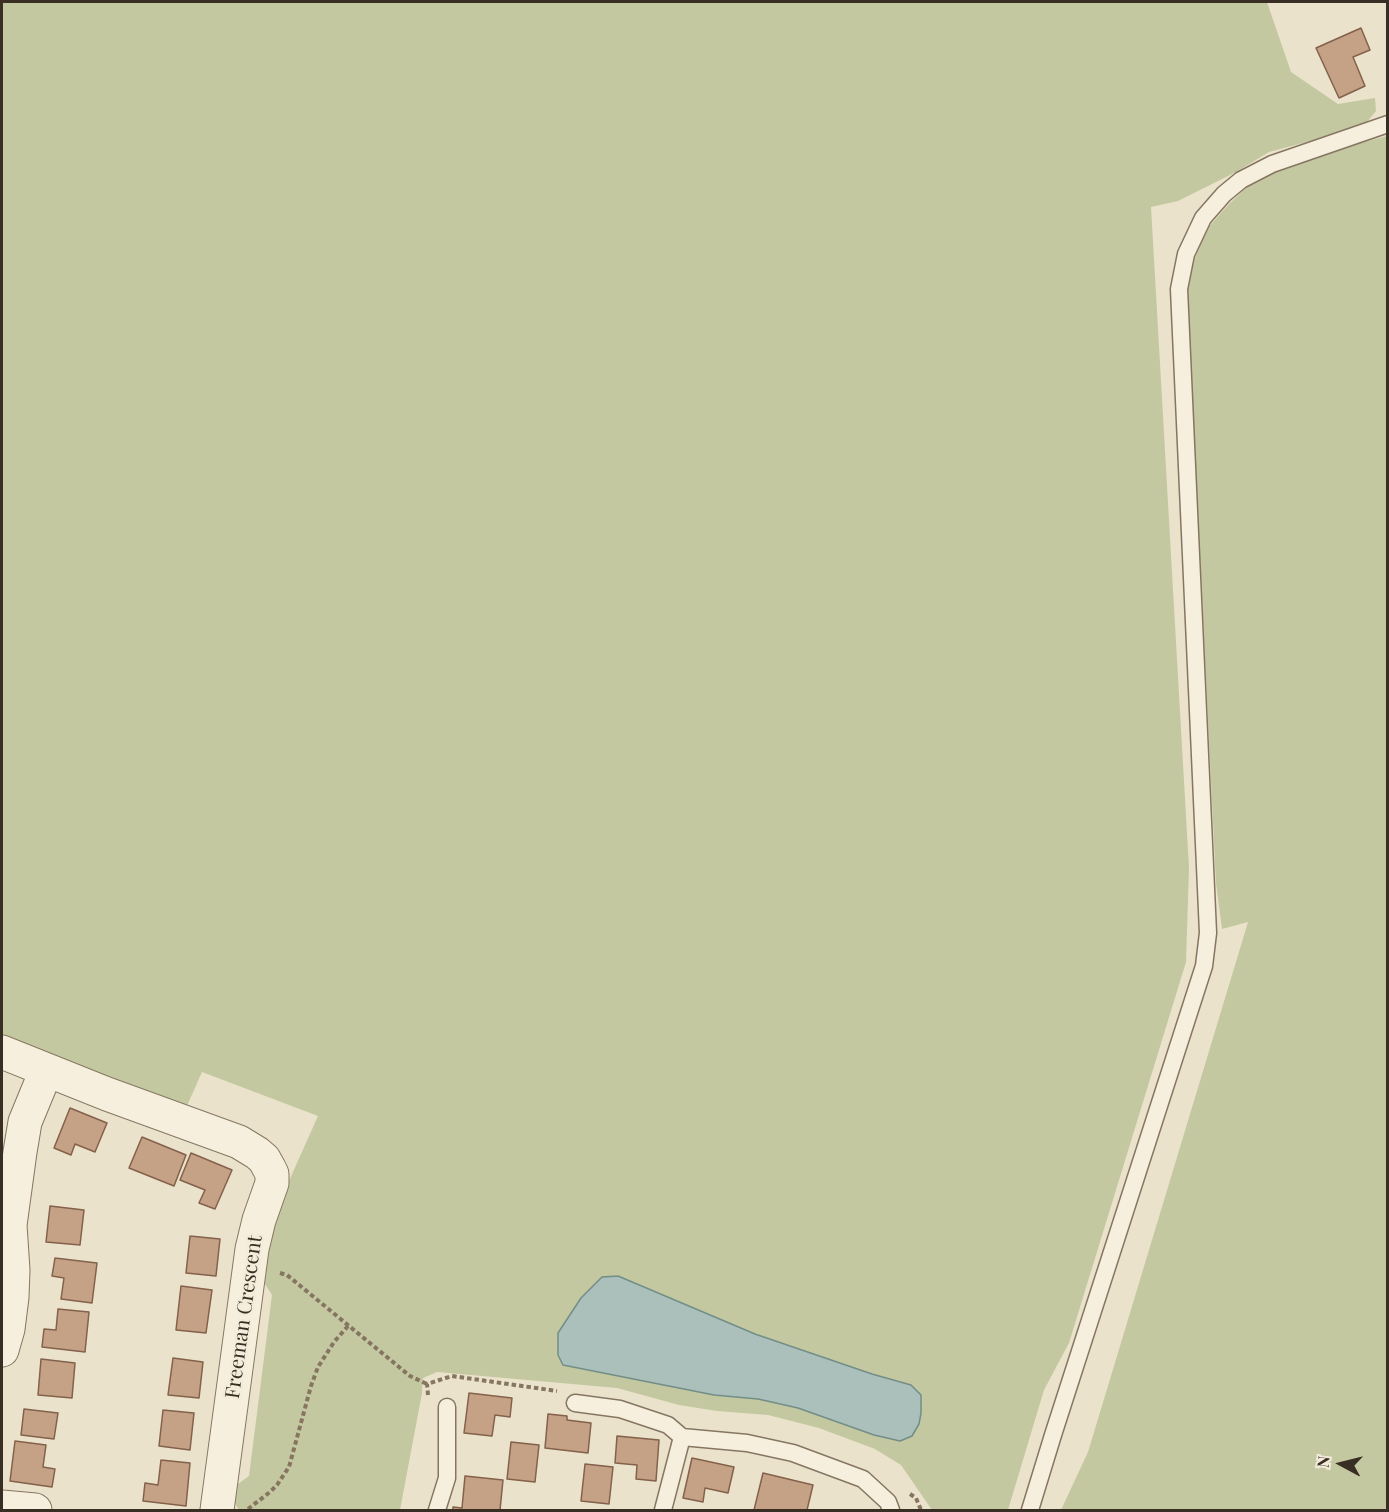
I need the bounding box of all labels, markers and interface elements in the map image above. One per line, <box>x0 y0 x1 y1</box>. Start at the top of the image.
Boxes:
street label: Freeman Crescent <box>221 1234 267 1400</box>
north arrow <box>1311 1434 1371 1494</box>
text: N <box>1312 1455 1334 1469</box>

